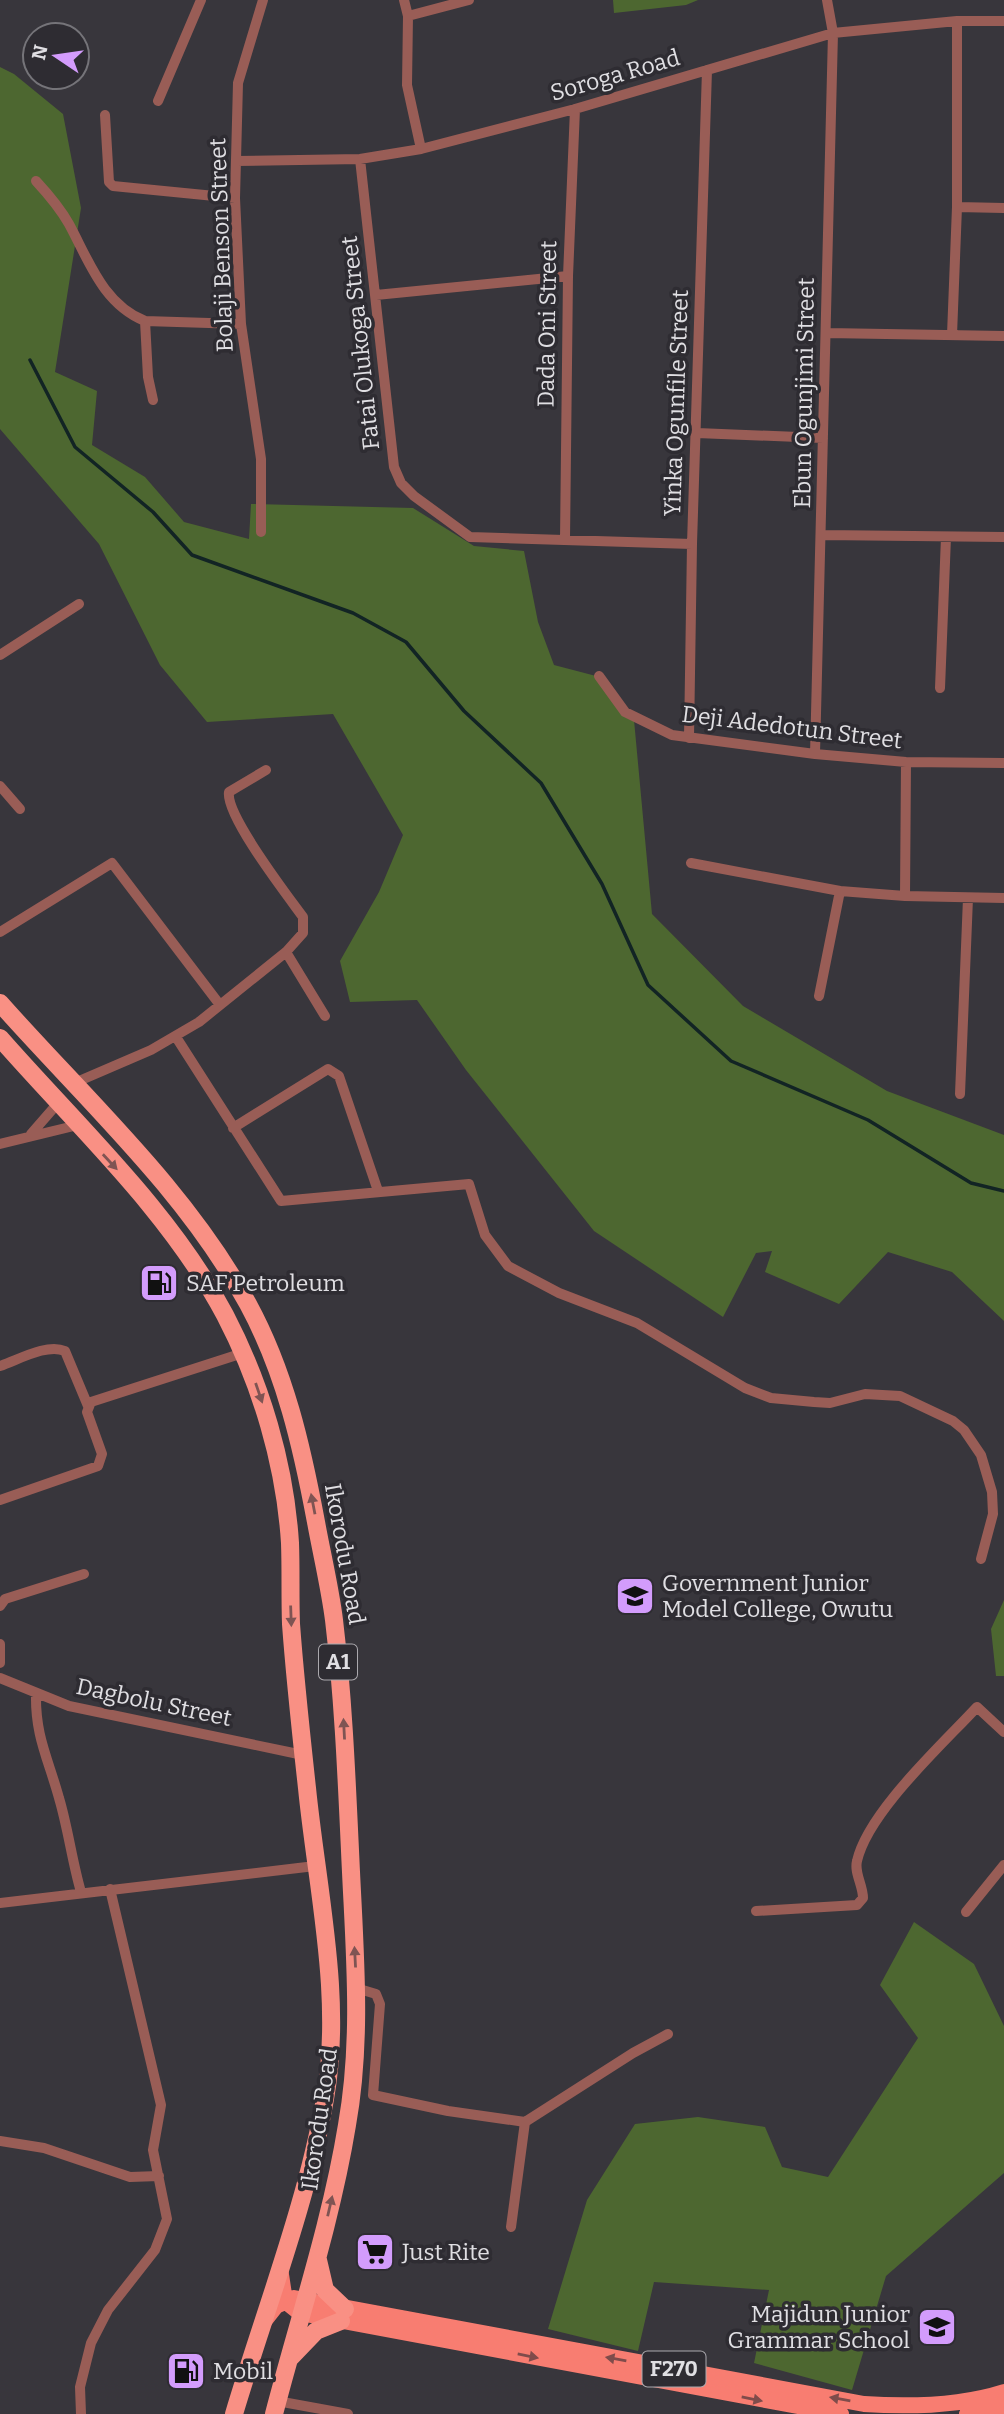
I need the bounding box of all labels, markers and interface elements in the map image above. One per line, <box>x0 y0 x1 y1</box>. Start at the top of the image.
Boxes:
north arrow <box>21 21 91 91</box>
text: N <box>27 42 53 62</box>
street label: Soroga Road <box>547 43 683 107</box>
street label: Bolaji Benson Street <box>203 137 239 353</box>
street label: Fatai Olukoga Street <box>335 235 385 451</box>
street label: Dada Oni Street <box>532 240 562 408</box>
street label: Ebun Ogunjimi Street <box>788 277 820 509</box>
street label: Yinka Ogunfile Street <box>658 289 694 517</box>
street label: Deji Adedotun Street <box>680 700 904 754</box>
one-way arrow <box>102 1153 118 1170</box>
fuel station icon: SAF Petroleum <box>138 1262 180 1304</box>
place label: SAF Petroleum <box>186 1269 345 1297</box>
one-way arrow <box>254 1382 265 1403</box>
street label: Ikorodu Road <box>319 1481 371 1627</box>
one-way arrow <box>307 1493 318 1515</box>
place label: Government Junior Model College, Owutu <box>662 1569 893 1623</box>
school or university icon: Government Junior Model College, Owutu <box>614 1575 656 1617</box>
one-way arrow <box>286 1606 297 1628</box>
road number: A1 <box>319 1644 357 1680</box>
street label: Dagbolu Street <box>74 1672 234 1732</box>
one-way arrow <box>339 1718 350 1740</box>
one-way arrow <box>349 1945 360 1967</box>
street label: Ikorodu Road <box>295 2046 343 2192</box>
one-way arrow <box>325 2195 336 2217</box>
supermarket icon: Just Rite <box>354 2231 396 2273</box>
place label: Just Rite <box>401 2238 490 2266</box>
place label: Majidun Junior Grammar School <box>728 2300 910 2354</box>
school or university icon: Majidun Junior Grammar School <box>916 2306 958 2348</box>
fuel station icon: Mobil <box>165 2350 207 2392</box>
one-way arrow <box>517 2351 539 2362</box>
road number: F270 <box>642 2352 706 2386</box>
one-way arrow <box>605 2353 627 2364</box>
place label: Mobil <box>213 2357 274 2385</box>
one-way arrow <box>828 2393 850 2404</box>
one-way arrow <box>741 2394 763 2405</box>

